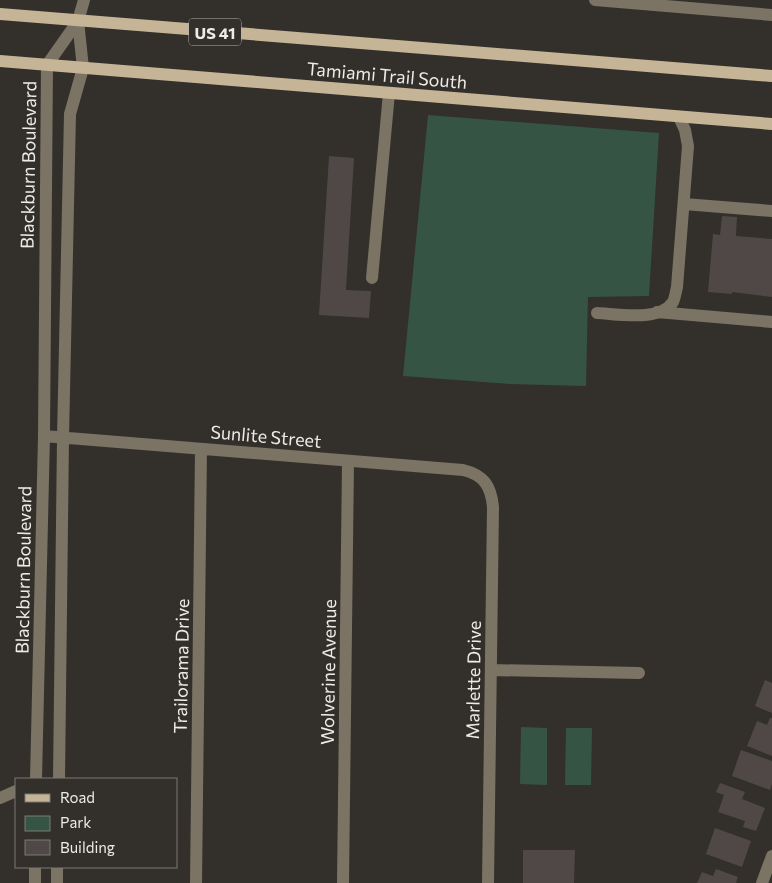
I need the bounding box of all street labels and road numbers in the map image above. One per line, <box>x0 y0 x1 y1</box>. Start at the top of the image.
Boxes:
road number: US 41 <box>189 18 241 46</box>
street label: Tamiami Trail South <box>306 57 468 93</box>
street label: Blackburn Boulevard <box>16 81 40 249</box>
street label: Sunlite Street <box>210 420 322 452</box>
street label: Blackburn Boulevard <box>11 486 35 654</box>
street label: Trailorama Drive <box>169 598 193 734</box>
street label: Wolverine Avenue <box>316 599 340 745</box>
street label: Marlette Drive <box>461 620 485 740</box>

